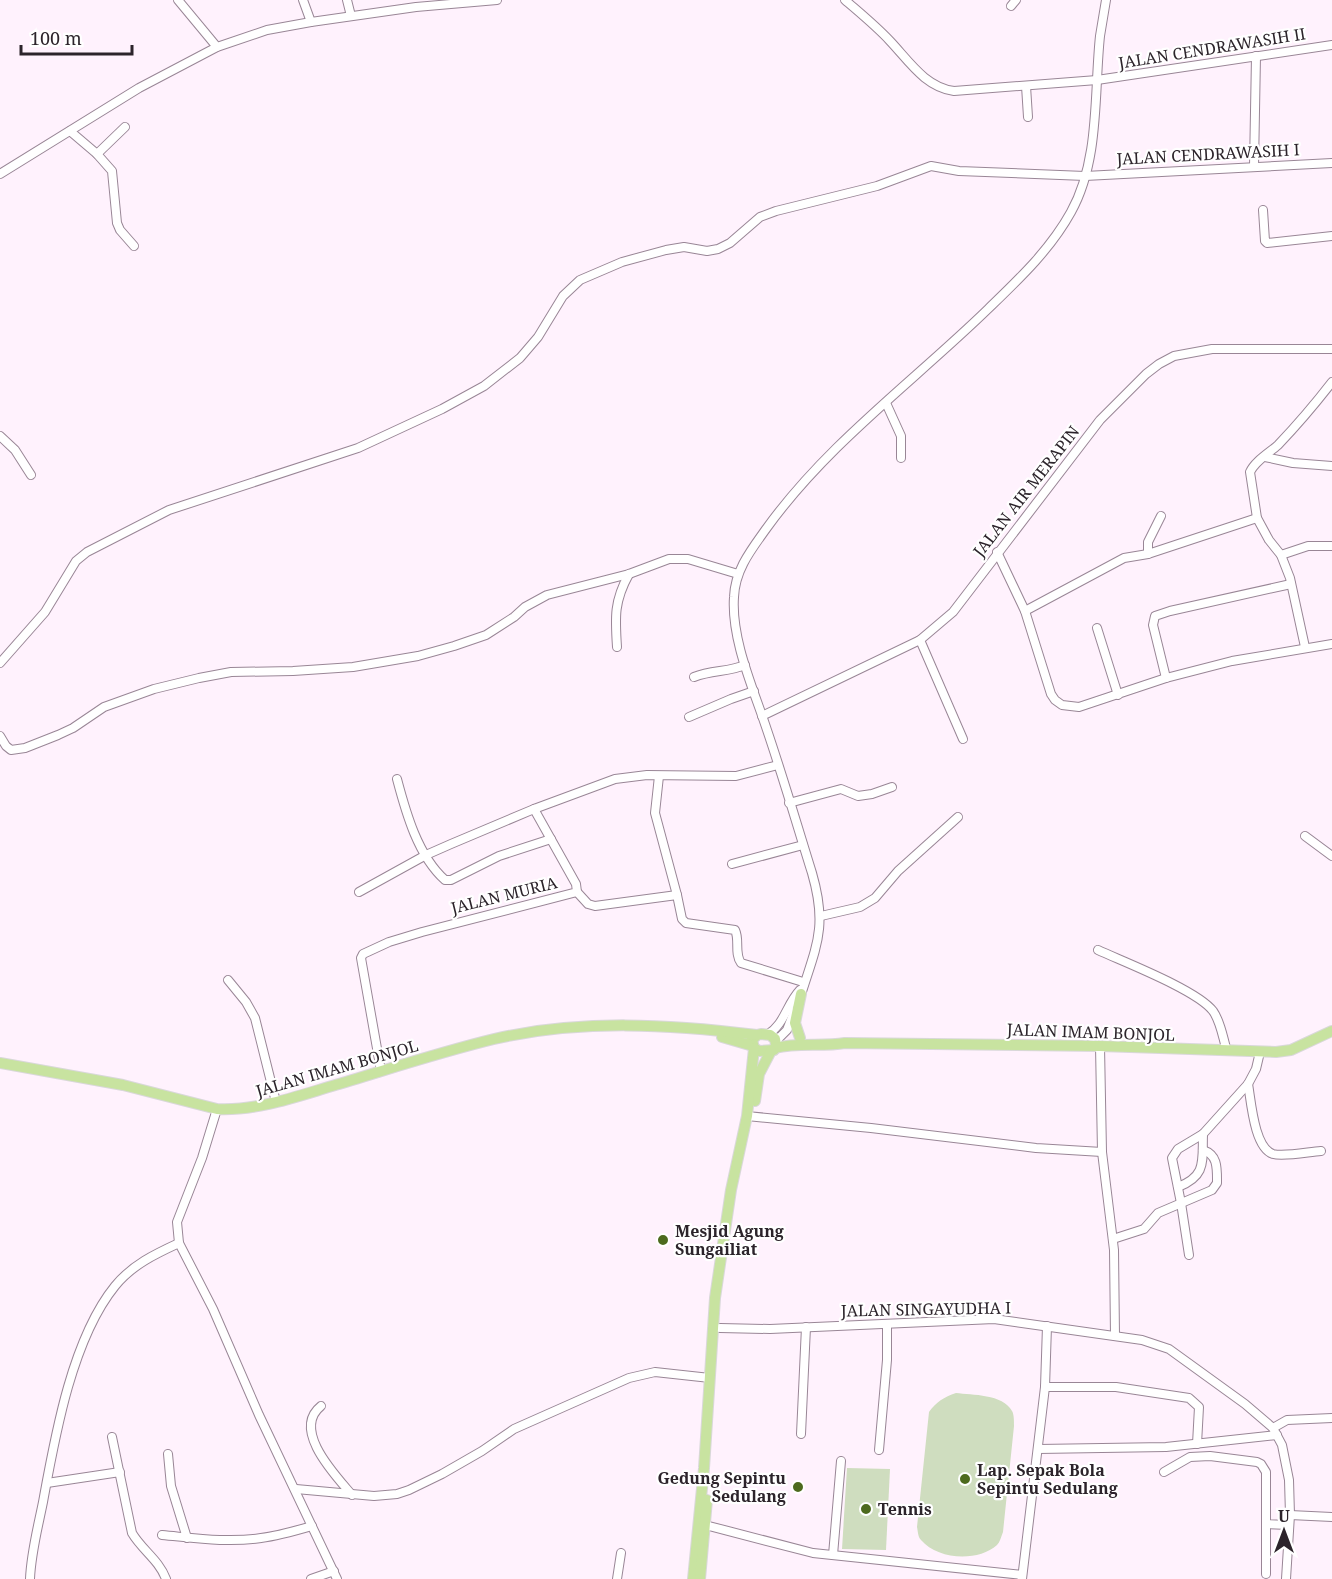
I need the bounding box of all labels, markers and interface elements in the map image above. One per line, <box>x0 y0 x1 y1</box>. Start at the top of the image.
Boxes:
scale bar <box>21 18 132 56</box>
street label: JALAN CENDRAWASIH II <box>1116 22 1307 74</box>
text: 100 m <box>30 26 82 50</box>
street label: JALAN CENDRAWASIH I <box>1115 138 1300 170</box>
street label: JALAN AIR MERAPIN <box>967 421 1084 562</box>
street label: JALAN MURIA <box>448 871 560 919</box>
street label: JALAN IMAM BONJOL <box>1006 1018 1175 1046</box>
street label: JALAN IMAM BONJOL <box>252 1034 421 1102</box>
place label: Mesjid Agung Sungailiat <box>675 1220 784 1260</box>
marker: Mesjid Agung Sungailiat <box>656 1233 670 1247</box>
street label: JALAN SINGAYUDHA I <box>840 1297 1011 1322</box>
place label: Lap. Sepak Bola Sepintu Sedulang <box>977 1459 1118 1499</box>
place label: Gedung Sepintu Sedulang <box>657 1467 786 1507</box>
marker: Lap. Sepak Bola Sepintu Sedulang <box>958 1472 972 1486</box>
marker: Gedung Sepintu Sedulang <box>791 1480 805 1494</box>
place label: Tennis <box>878 1498 932 1520</box>
north arrow <box>1254 1501 1314 1561</box>
marker: Tennis <box>859 1502 873 1516</box>
text: U <box>1278 1505 1290 1527</box>

